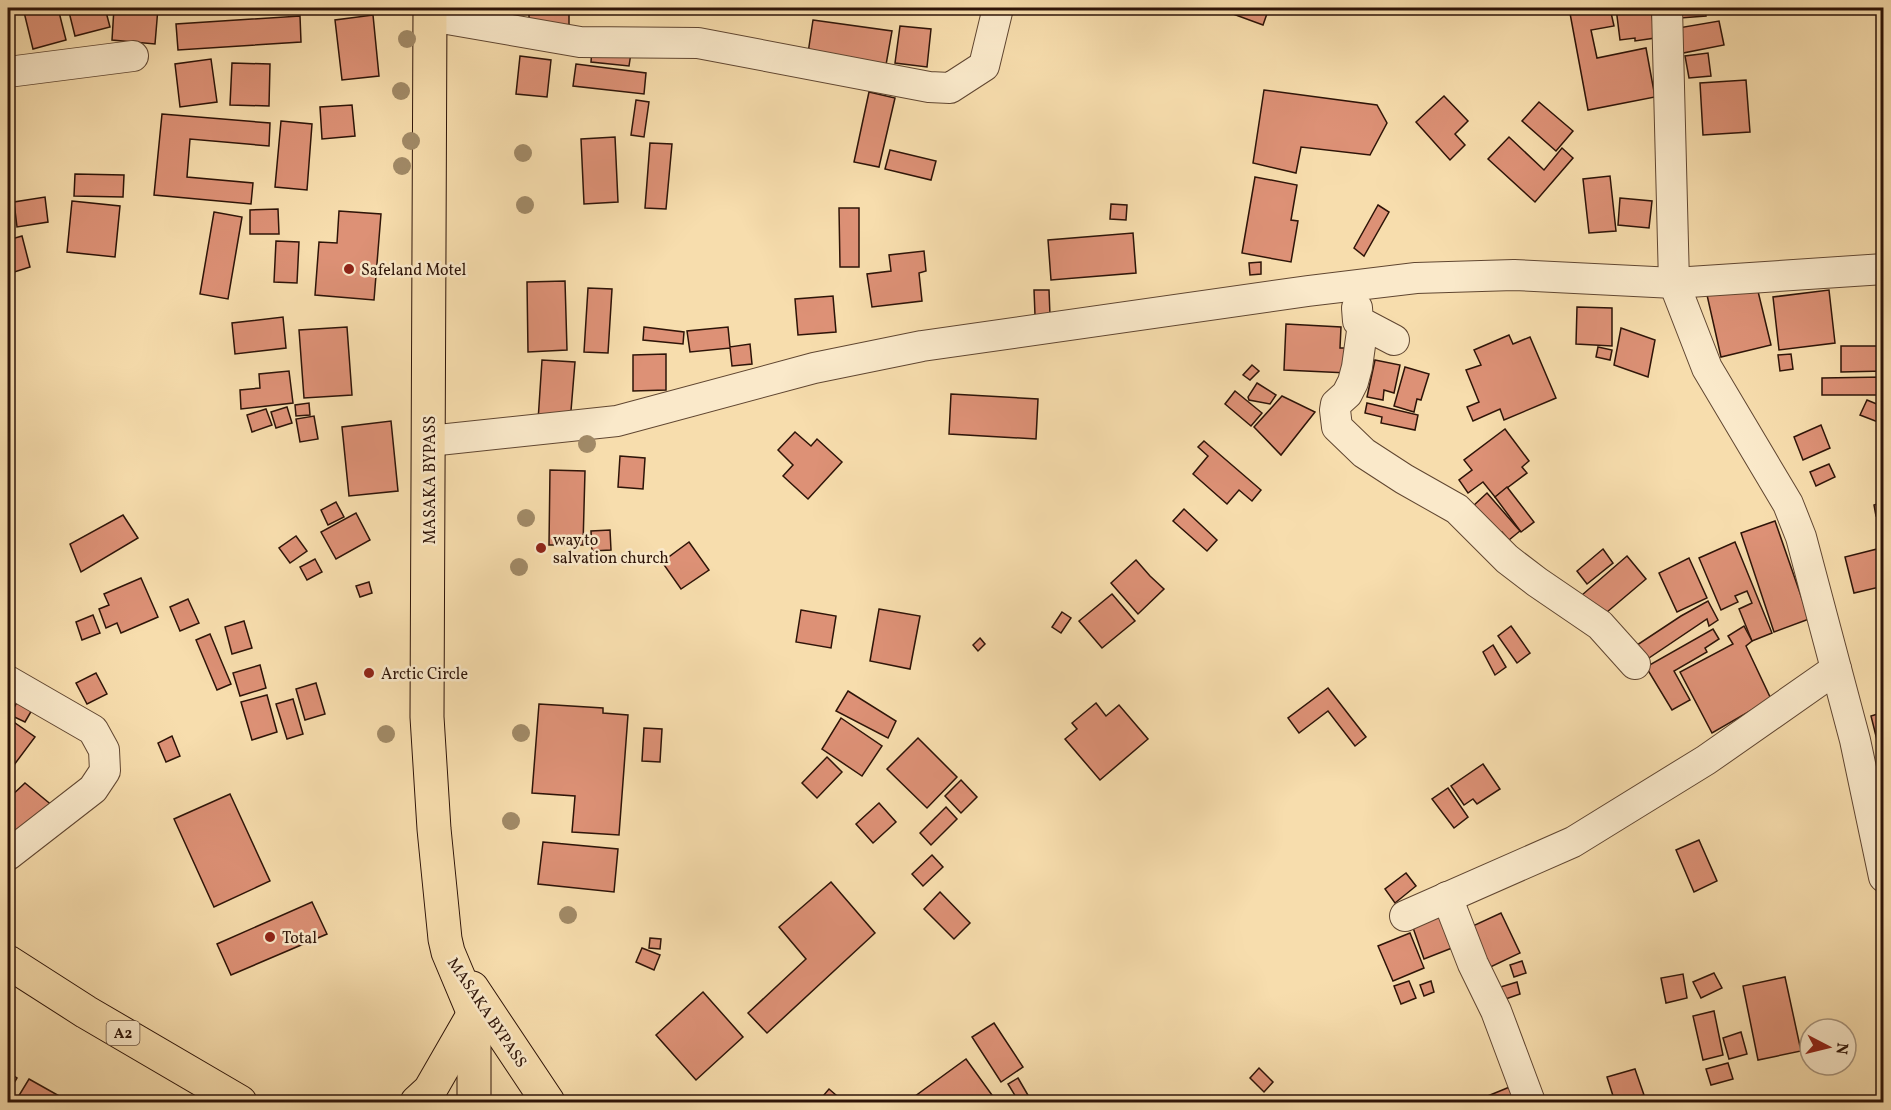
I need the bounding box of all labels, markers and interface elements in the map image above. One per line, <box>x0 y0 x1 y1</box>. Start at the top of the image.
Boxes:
place label: Safeland Motel <box>361 260 467 282</box>
marker: Safeland Motel <box>342 262 356 276</box>
street label: MASAKA BYPASS <box>420 416 442 544</box>
place label: way to salvation church <box>553 530 669 570</box>
marker: way to salvation church <box>534 541 548 555</box>
place label: Arctic Circle <box>381 664 468 686</box>
marker: Arctic Circle <box>362 666 376 680</box>
place label: Total <box>282 928 317 950</box>
marker: Total <box>263 930 277 944</box>
street label: MASAKA BYPASS <box>441 954 531 1073</box>
north arrow <box>1798 1017 1858 1077</box>
road number: A2 <box>106 1021 140 1045</box>
text: N <box>1829 1041 1853 1056</box>

